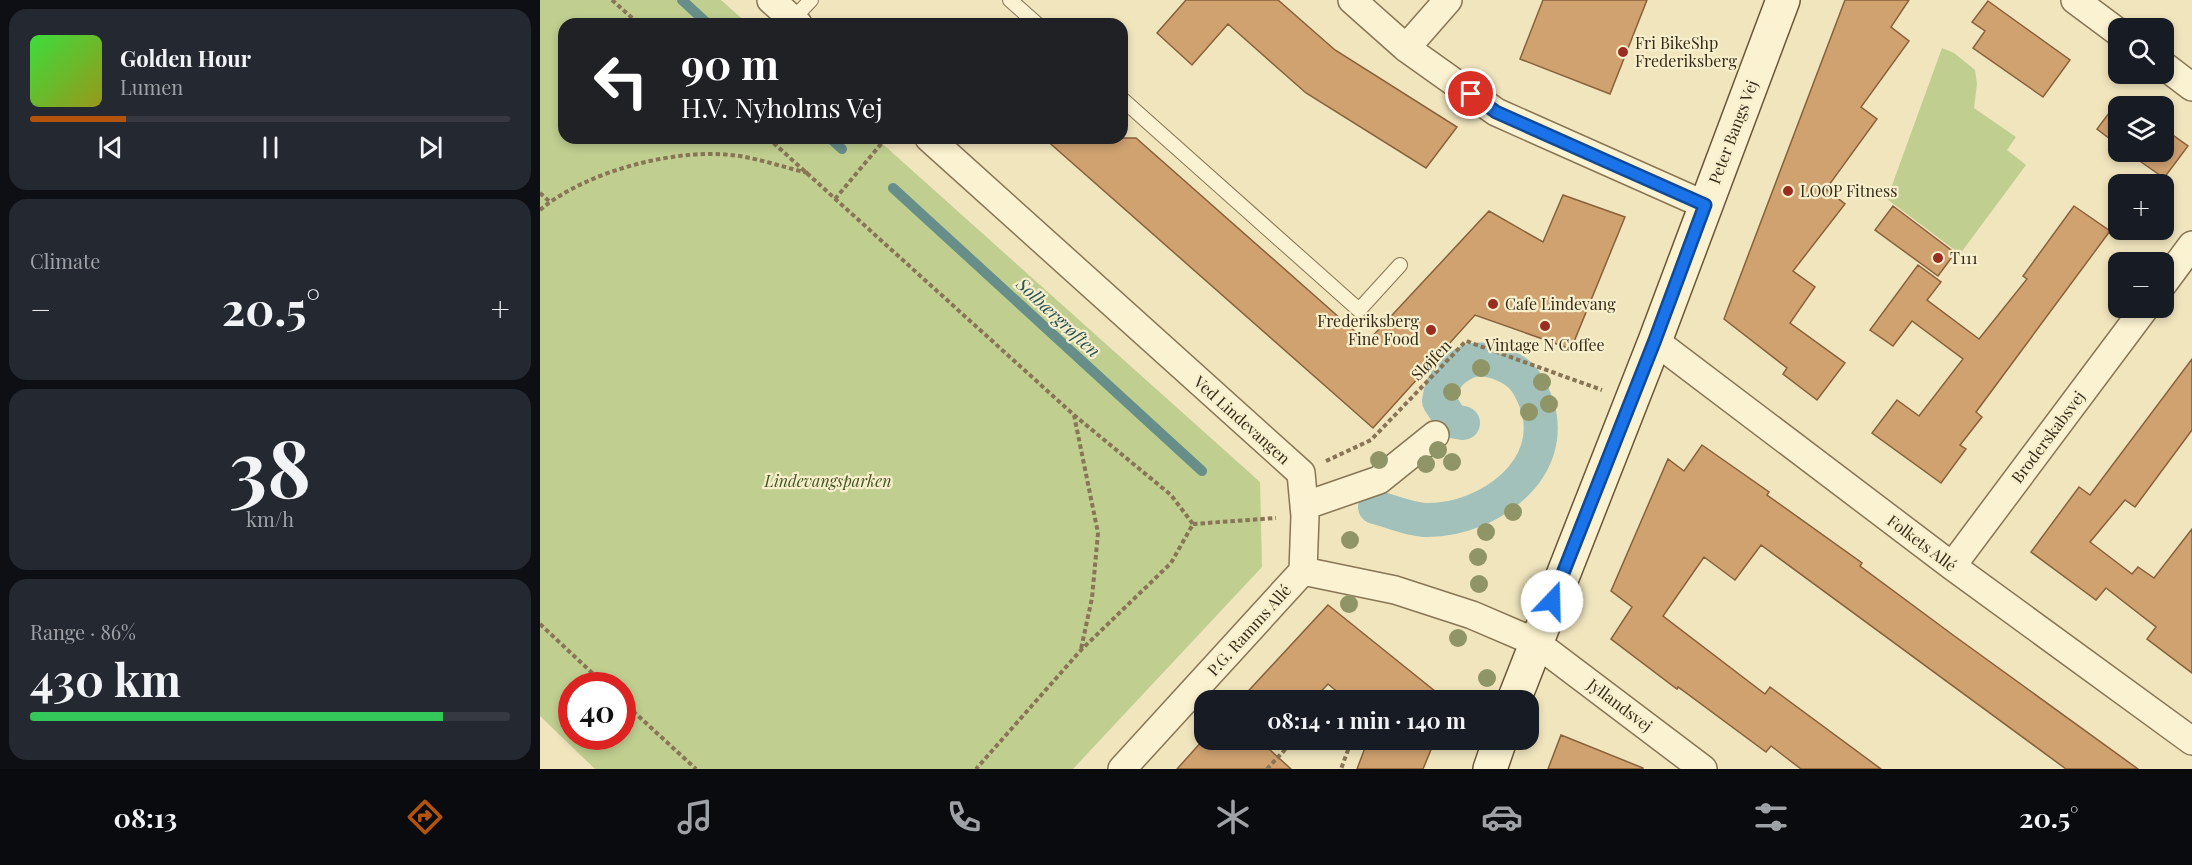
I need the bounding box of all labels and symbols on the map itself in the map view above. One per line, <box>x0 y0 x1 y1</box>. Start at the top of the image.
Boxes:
place label: Fri BikeShp Frederiksberg <box>1635 32 1737 71</box>
marker: Fri BikeShp Frederiksberg <box>1616 45 1630 59</box>
pin <box>1445 68 1496 119</box>
street label: Peter Bangs Vej <box>1703 77 1762 187</box>
place label: LOOP Fitness <box>1800 180 1897 201</box>
marker: LOOP Fitness <box>1781 184 1795 198</box>
place label: T111 <box>1950 247 1978 268</box>
marker: T111 <box>1931 251 1945 265</box>
water label: Solbærgrøften <box>1011 271 1106 362</box>
place label: Cafe Lindevang <box>1505 293 1616 314</box>
marker: Cafe Lindevang <box>1486 297 1500 311</box>
place label: Frederiksberg Fine Food <box>1317 310 1420 349</box>
marker: Vintage N Coffee <box>1538 319 1552 333</box>
marker: Frederiksberg Fine Food <box>1424 323 1438 337</box>
street label: Sløjfen <box>1406 334 1455 384</box>
place label: Vintage N Coffee <box>1484 334 1605 355</box>
street label: Ved Lindevangen <box>1189 370 1295 469</box>
street label: Broderskabsvej <box>2006 386 2089 487</box>
park label: Lindevangsparken <box>764 470 891 491</box>
street label: Folkets Allé <box>1883 510 1961 576</box>
position arrow <box>1520 569 1584 633</box>
street label: P.G. Ramms Allé <box>1202 580 1295 680</box>
speed limit sign: 40 <box>558 672 636 750</box>
street label: Jyllandsvej <box>1583 673 1657 736</box>

